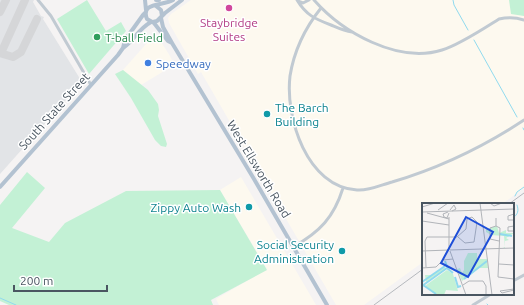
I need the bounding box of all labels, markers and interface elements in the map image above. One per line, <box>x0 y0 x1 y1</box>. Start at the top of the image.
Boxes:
marker: Staybridge Suites <box>224 3 234 13</box>
place label: Staybridge Suites <box>200 16 258 43</box>
place label: T-ball Field <box>105 31 163 44</box>
marker: T-ball Field <box>92 32 102 42</box>
place label: Speedway <box>156 57 211 70</box>
marker: Speedway <box>143 58 153 68</box>
street label: South State Street <box>16 70 92 152</box>
place label: The Barch Building <box>275 101 329 128</box>
marker: The Barch Building <box>262 109 272 119</box>
street label: West Ellsworth Road <box>225 118 293 220</box>
place label: Zippy Auto Wash <box>150 201 241 214</box>
marker: Zippy Auto Wash <box>244 202 254 212</box>
inset map <box>422 203 514 295</box>
place label: Social Security Administration <box>254 238 334 265</box>
marker: Social Security Administration <box>337 246 347 256</box>
scale bar <box>14 267 107 293</box>
text: 200 m <box>20 274 53 287</box>

